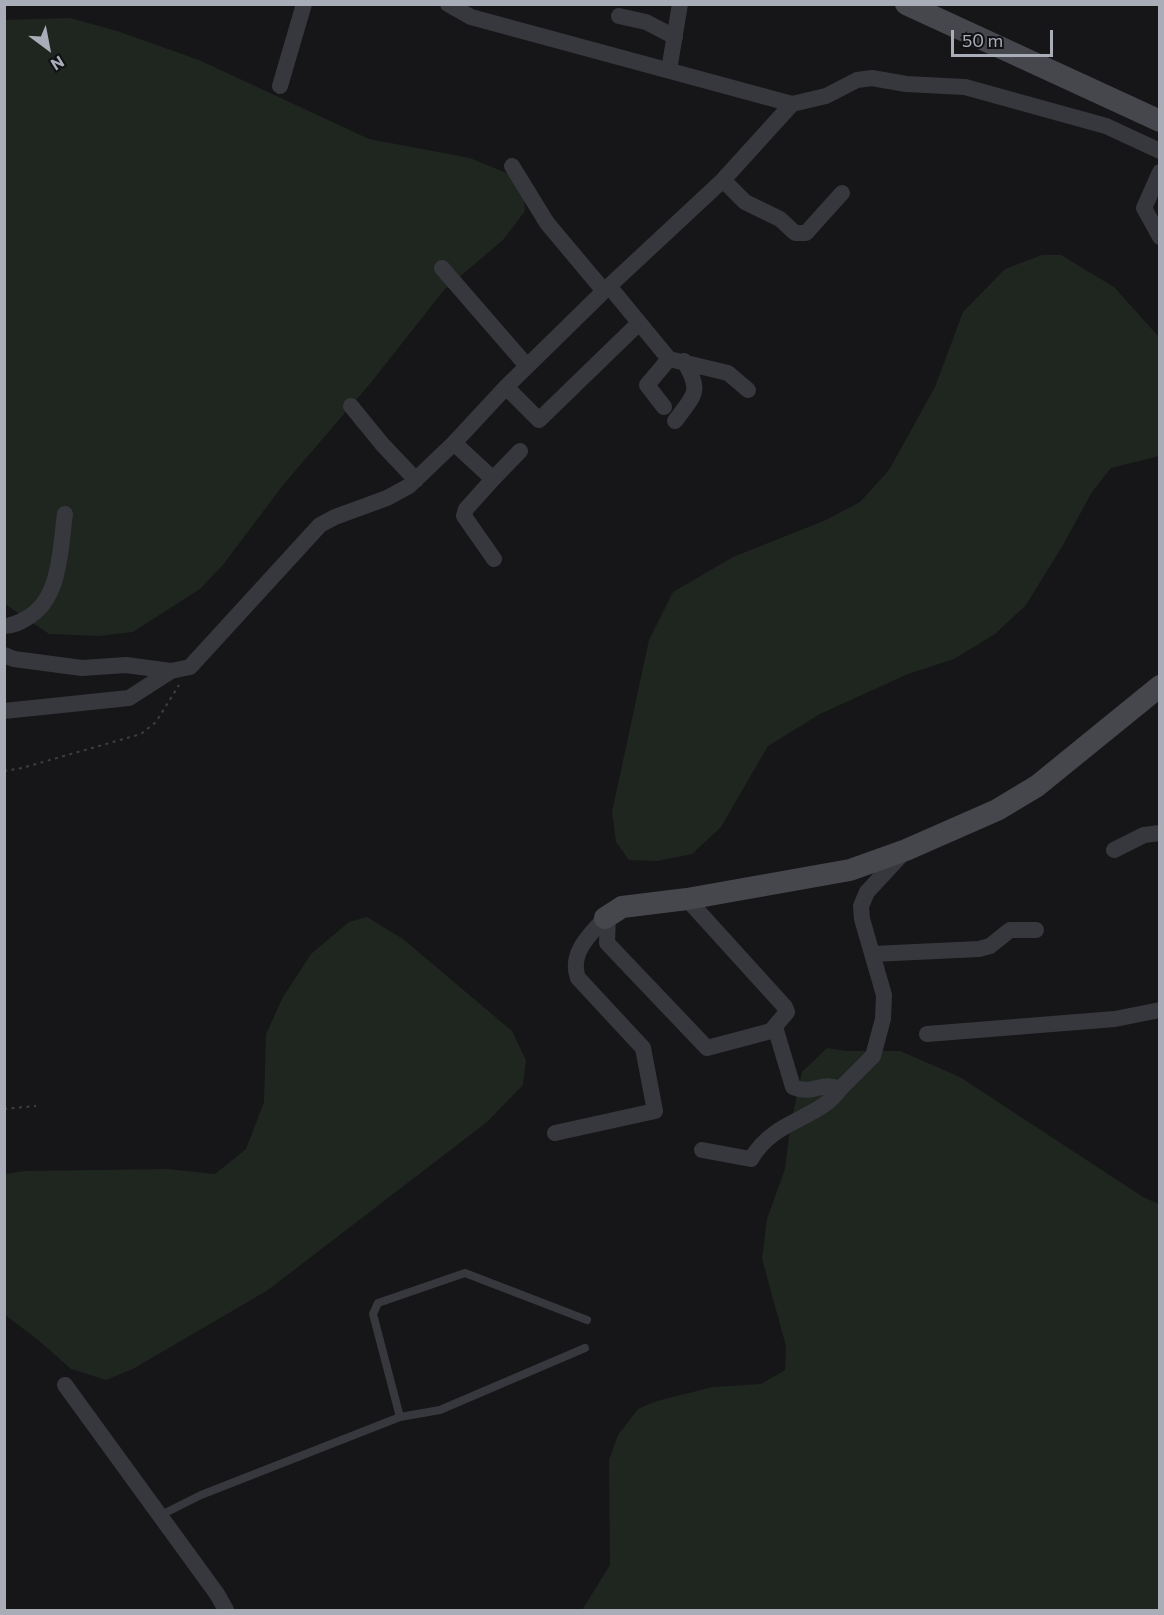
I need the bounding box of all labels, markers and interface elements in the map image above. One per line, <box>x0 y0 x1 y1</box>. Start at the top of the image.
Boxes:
north arrow <box>18 18 78 78</box>
scale bar <box>954 18 1056 56</box>
text: 50 m <box>962 29 1003 51</box>
text: N <box>48 52 68 75</box>

